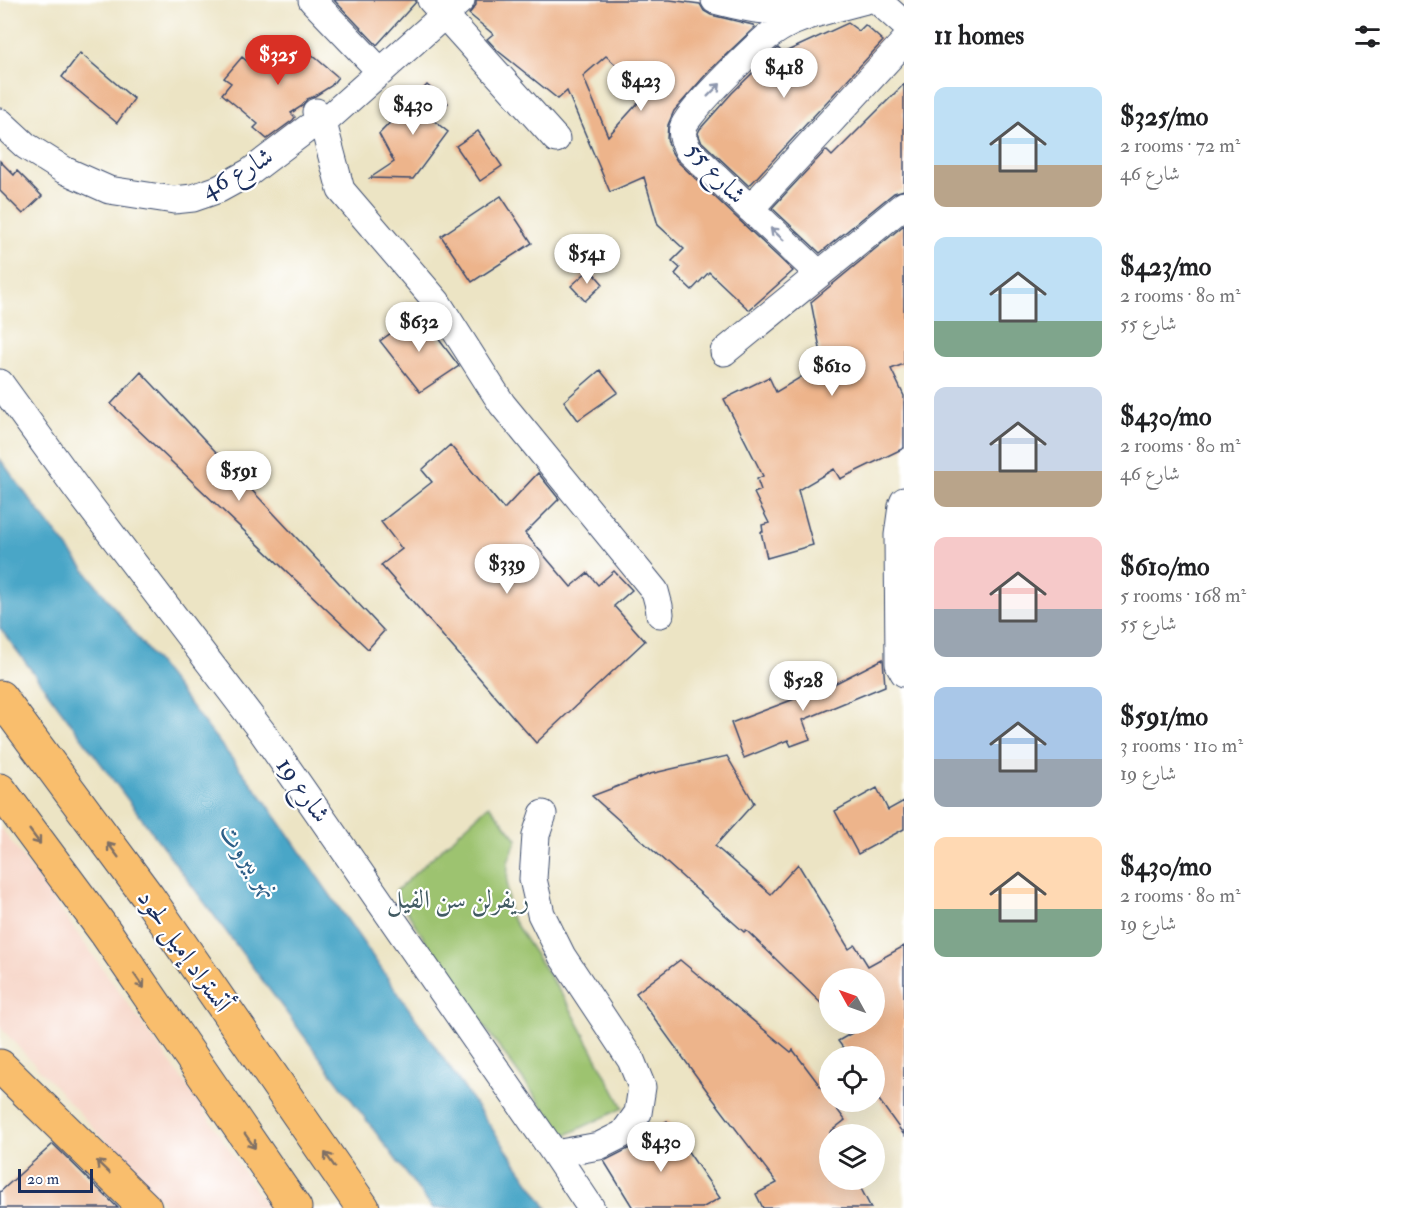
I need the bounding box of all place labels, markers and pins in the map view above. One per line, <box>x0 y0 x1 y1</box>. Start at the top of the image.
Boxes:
pin: $325 <box>242 35 314 86</box>
pin: $418 <box>748 48 820 99</box>
pin: $423 <box>605 61 677 112</box>
pin: $430 <box>377 85 449 136</box>
pin: $541 <box>551 234 623 285</box>
pin: $632 <box>383 302 455 353</box>
pin: $610 <box>796 346 868 397</box>
pin: $591 <box>203 451 275 502</box>
pin: $339 <box>471 544 543 595</box>
pin: $528 <box>767 661 839 712</box>
pin: $430 <box>625 1122 697 1173</box>

